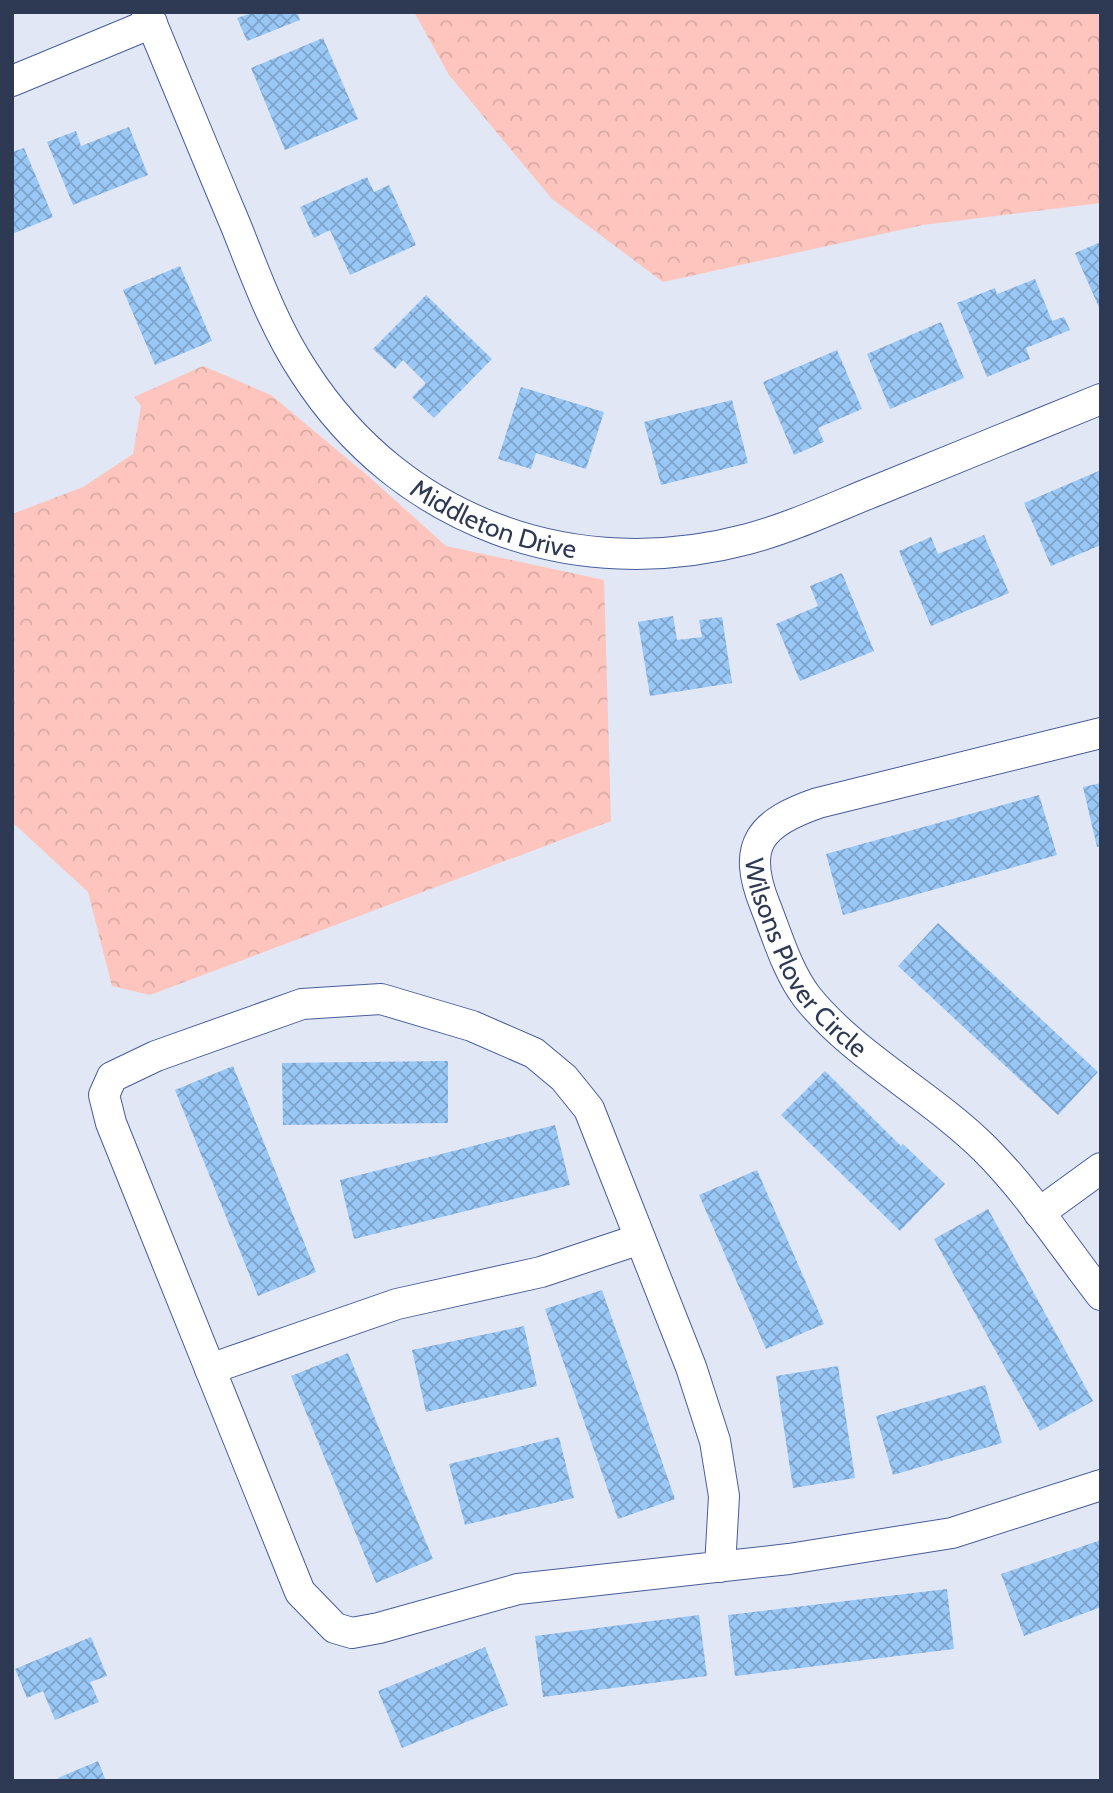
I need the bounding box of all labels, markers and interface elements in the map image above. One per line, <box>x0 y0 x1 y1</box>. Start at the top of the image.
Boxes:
street label: Middleton Drive <box>405 472 579 565</box>
street label: Wilsons Plover Circle <box>738 856 874 1064</box>

